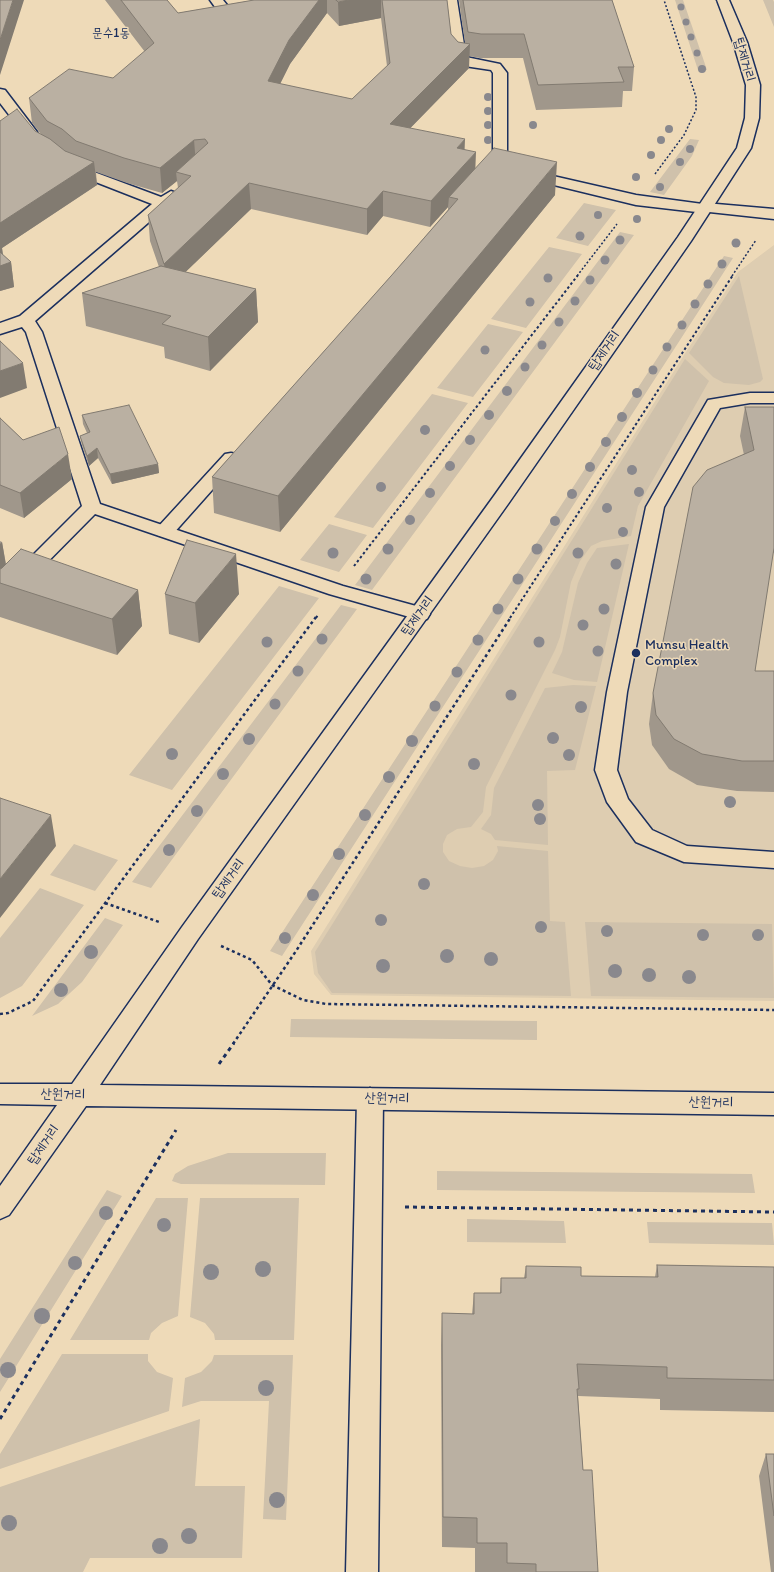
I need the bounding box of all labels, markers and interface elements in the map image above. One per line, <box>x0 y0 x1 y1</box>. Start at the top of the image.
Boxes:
district label: 문수1동 <box>92 26 130 42</box>
street label: 탑제거리 <box>730 36 758 84</box>
street label: 탑제거리 <box>585 328 625 374</box>
street label: 탑제거리 <box>398 593 438 639</box>
place label: Munsu Health Complex <box>645 637 729 670</box>
marker: Munsu Health Complex <box>630 647 642 659</box>
street label: 탑제거리 <box>209 856 249 902</box>
street label: 산원거리 <box>40 1086 86 1104</box>
street label: 산원거리 <box>364 1090 410 1108</box>
street label: 산원거리 <box>688 1094 734 1112</box>
street label: 탑제거리 <box>24 1122 64 1168</box>

